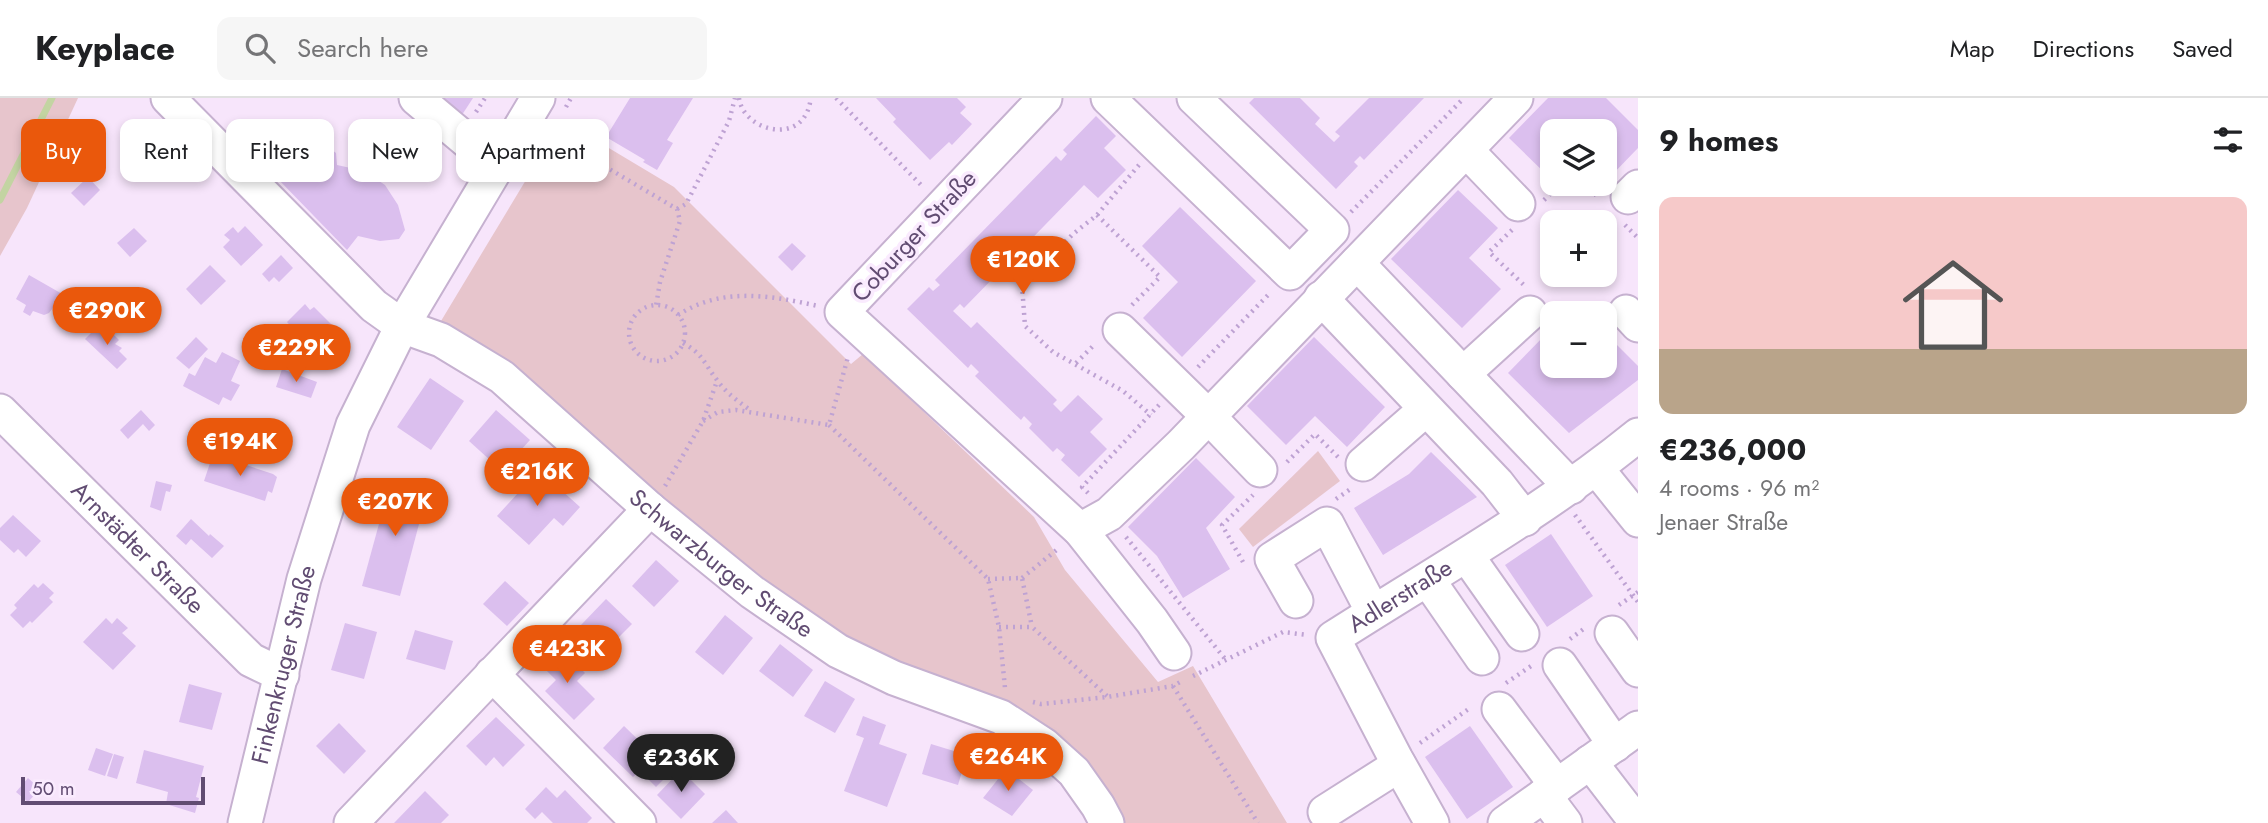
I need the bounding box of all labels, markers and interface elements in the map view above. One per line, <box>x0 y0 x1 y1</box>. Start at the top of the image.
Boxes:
search box <box>217 17 707 80</box>
text: Keyplace <box>35 25 175 72</box>
icon: search <box>241 29 279 67</box>
text: Search here <box>297 29 428 67</box>
text: Map <box>1950 31 1995 66</box>
text: Directions <box>2033 31 2134 66</box>
text: Saved <box>2172 31 2233 66</box>
chip: Buy <box>21 119 106 182</box>
chip: Rent <box>120 119 212 182</box>
chip: Filters <box>226 119 334 182</box>
chip: New <box>348 119 442 182</box>
chip: Apartment <box>456 119 609 182</box>
map controls <box>1540 119 1617 378</box>
button: layers <box>1540 119 1617 196</box>
text: 9 homes <box>1659 119 1778 162</box>
icon: filters <box>2209 121 2247 159</box>
street label: Coburger Straße <box>843 162 984 310</box>
button: + <box>1540 210 1617 287</box>
pin: €120K <box>974 236 1072 296</box>
text: €120K <box>986 242 1060 276</box>
icon: home <box>1890 242 2016 368</box>
pin: €290K <box>58 288 156 347</box>
text: €290K <box>69 293 145 327</box>
button: − <box>1540 301 1617 378</box>
pin: €229K <box>247 324 345 384</box>
text: €229K <box>258 330 334 364</box>
pin: €194K <box>191 418 289 478</box>
text: €194K <box>203 424 277 458</box>
text: €236,000 <box>1659 428 1806 471</box>
pin: €216K <box>488 448 586 508</box>
text: €216K <box>500 454 574 488</box>
text: 4 rooms · 96 m² <box>1659 471 1819 505</box>
street label: Arnstädter Straße <box>63 473 213 622</box>
pin: €207K <box>346 478 444 538</box>
street label: Schwarzburger Straße <box>622 480 821 646</box>
text: €207K <box>357 484 433 518</box>
text: Jenaer Straße <box>1659 505 1788 539</box>
street label: Adlerstraße <box>1341 550 1459 641</box>
street label: Finkenkruger Straße <box>242 560 324 768</box>
pin: €423K <box>518 626 616 685</box>
text: €423K <box>529 631 605 665</box>
pin: €236K <box>632 734 730 794</box>
pin: €264K <box>959 734 1057 793</box>
text: €264K <box>969 739 1047 773</box>
text: €236K <box>643 740 719 774</box>
scale bar <box>21 774 205 806</box>
text: 50 m <box>32 775 75 802</box>

